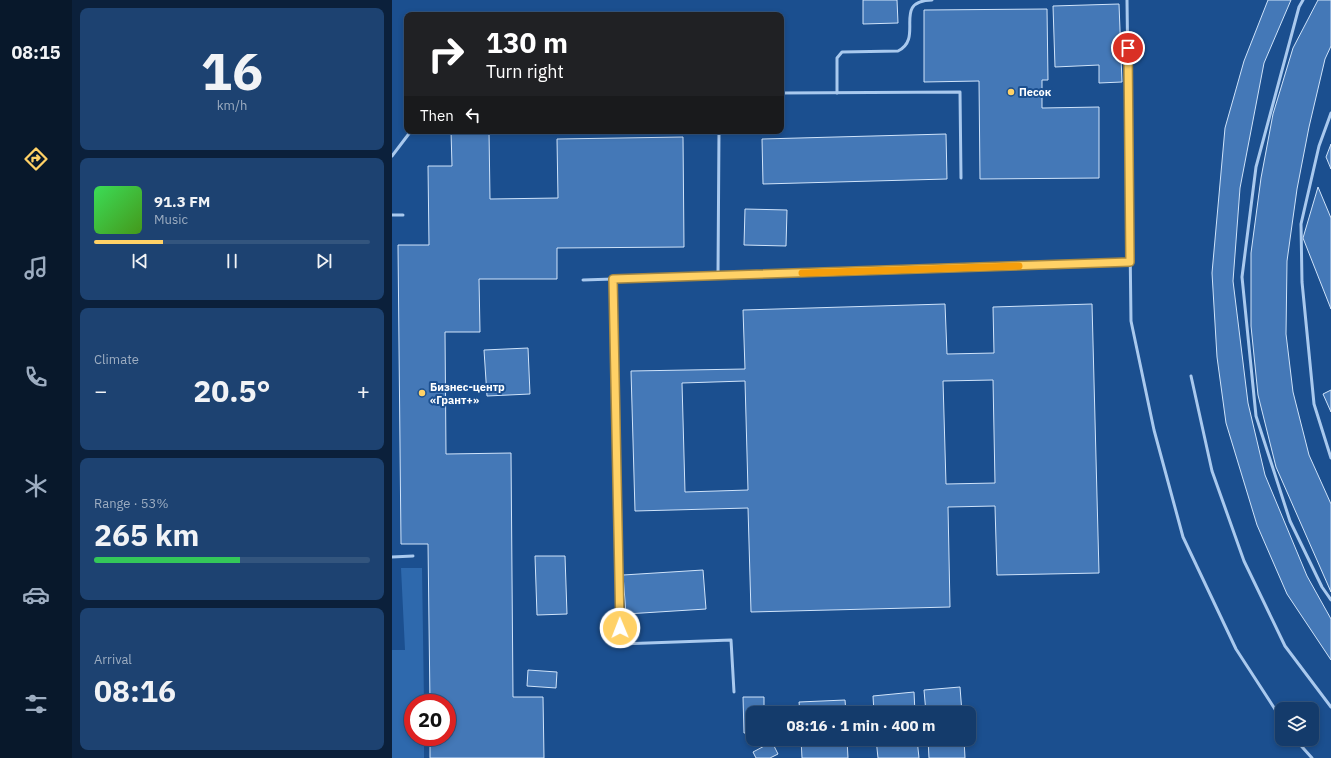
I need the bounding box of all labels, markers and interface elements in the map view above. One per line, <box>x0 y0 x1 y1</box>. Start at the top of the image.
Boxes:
text: 130 m <box>486 24 568 61</box>
icon: right <box>420 28 472 80</box>
pin <box>1111 31 1145 65</box>
text: 16 <box>201 37 263 104</box>
icon: arrive <box>1117 37 1139 59</box>
text: 08:15 <box>11 41 61 64</box>
text: Turn right <box>486 60 564 83</box>
place label: Песок <box>1019 85 1052 99</box>
marker: Песок <box>1006 87 1016 97</box>
text: km/h <box>217 97 247 114</box>
icon: left <box>462 104 484 126</box>
text: Then <box>420 106 454 125</box>
icon: directions <box>22 145 50 173</box>
text: 91.3 FM <box>154 192 210 211</box>
text: Music <box>154 211 188 228</box>
icon: previous <box>129 250 151 272</box>
icon: pause <box>221 250 243 272</box>
icon: next <box>313 250 335 272</box>
icon: music <box>22 254 50 282</box>
text: Climate <box>94 351 139 368</box>
icon: phone <box>22 363 50 391</box>
text: 20.5° <box>193 371 271 410</box>
text: − <box>94 376 107 405</box>
text: + <box>357 376 370 405</box>
place label: Бизнес-центр «Грант+» <box>430 380 505 407</box>
marker: Бизнес-центр «Грант+» <box>417 388 427 398</box>
icon: climate <box>22 472 50 500</box>
text: Range · 53% <box>94 495 168 512</box>
text: 265 km <box>94 515 199 554</box>
icon: car <box>22 581 50 609</box>
position arrow <box>599 607 641 649</box>
text: Arrival <box>94 651 132 668</box>
text: 08:16 <box>94 671 176 710</box>
icon: filters <box>22 690 50 718</box>
speed limit sign: 20 <box>404 694 456 746</box>
map controls <box>1275 702 1319 746</box>
button: layers <box>1275 702 1319 746</box>
text: 08:16 · 1 min · 400 m <box>787 716 935 735</box>

